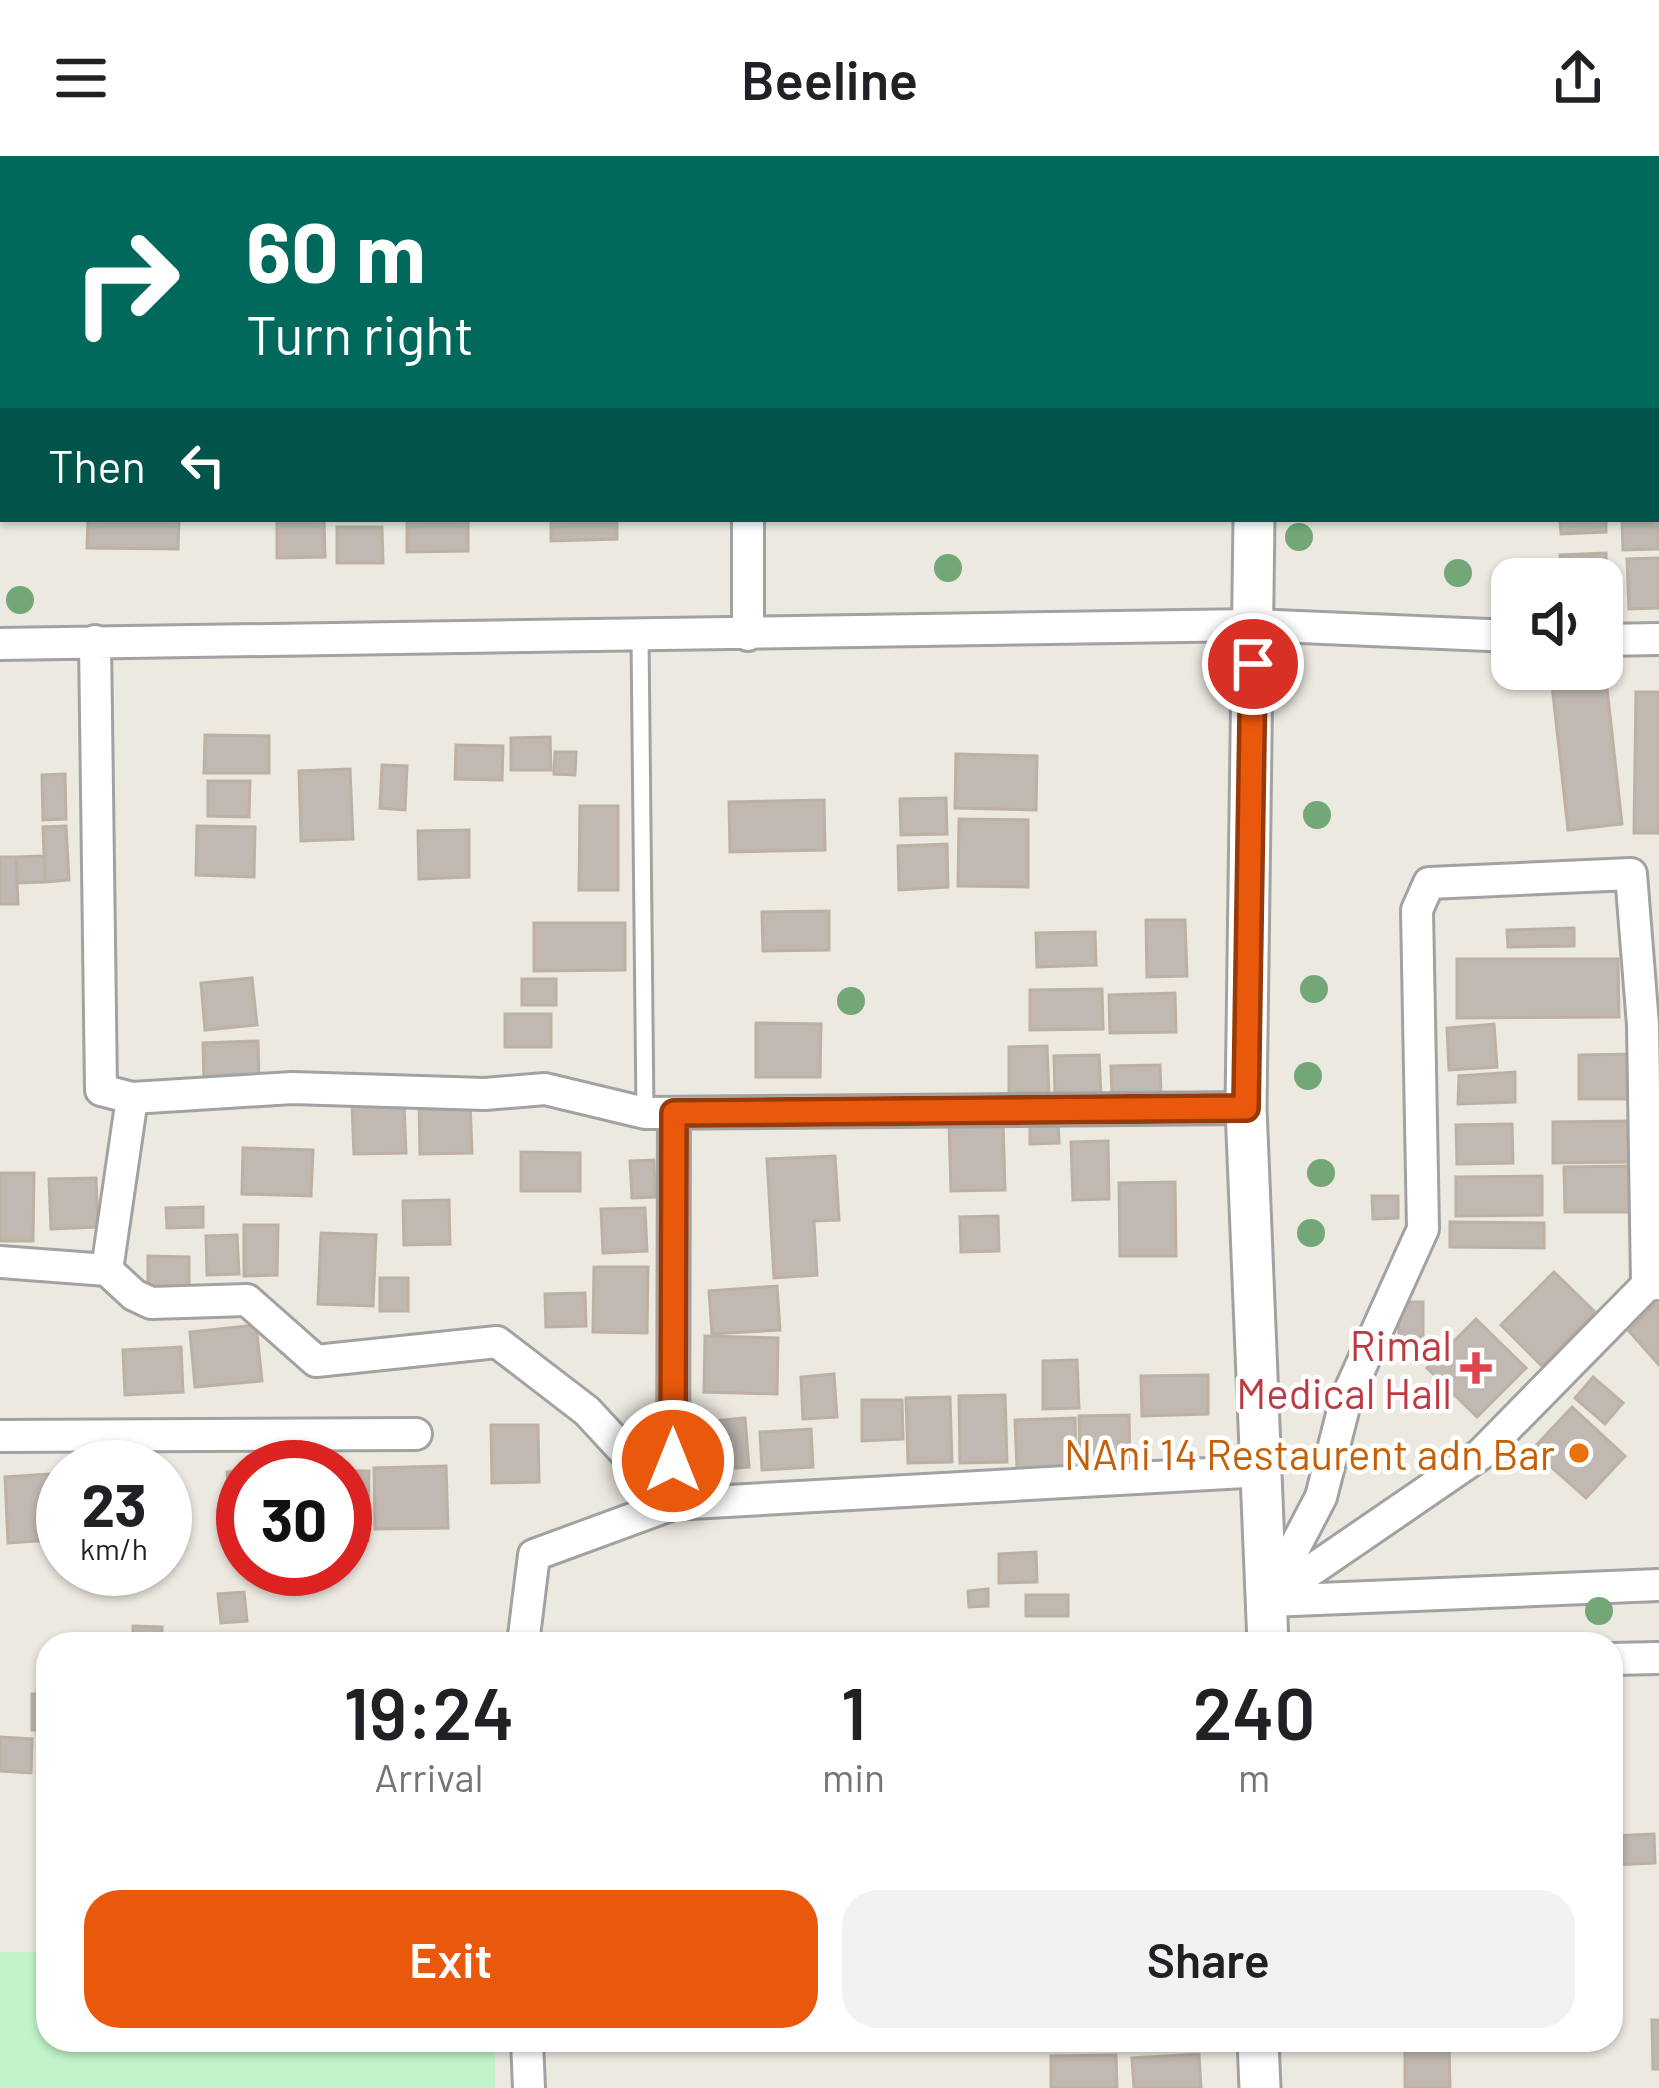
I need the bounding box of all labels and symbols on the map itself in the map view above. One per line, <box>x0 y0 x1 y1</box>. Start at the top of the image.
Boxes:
pin <box>1202 613 1304 715</box>
place label: Rimal Medical Hall <box>1236 1319 1452 1417</box>
marker: Rimal Medical Hall <box>1463 1355 1489 1381</box>
position arrow <box>610 1398 736 1524</box>
place label: NAni 14 Restaurent adn Bar <box>1064 1428 1555 1478</box>
speed limit sign: 30 <box>216 1440 372 1596</box>
marker: NAni 14 Restaurent adn Bar <box>1566 1440 1592 1466</box>

